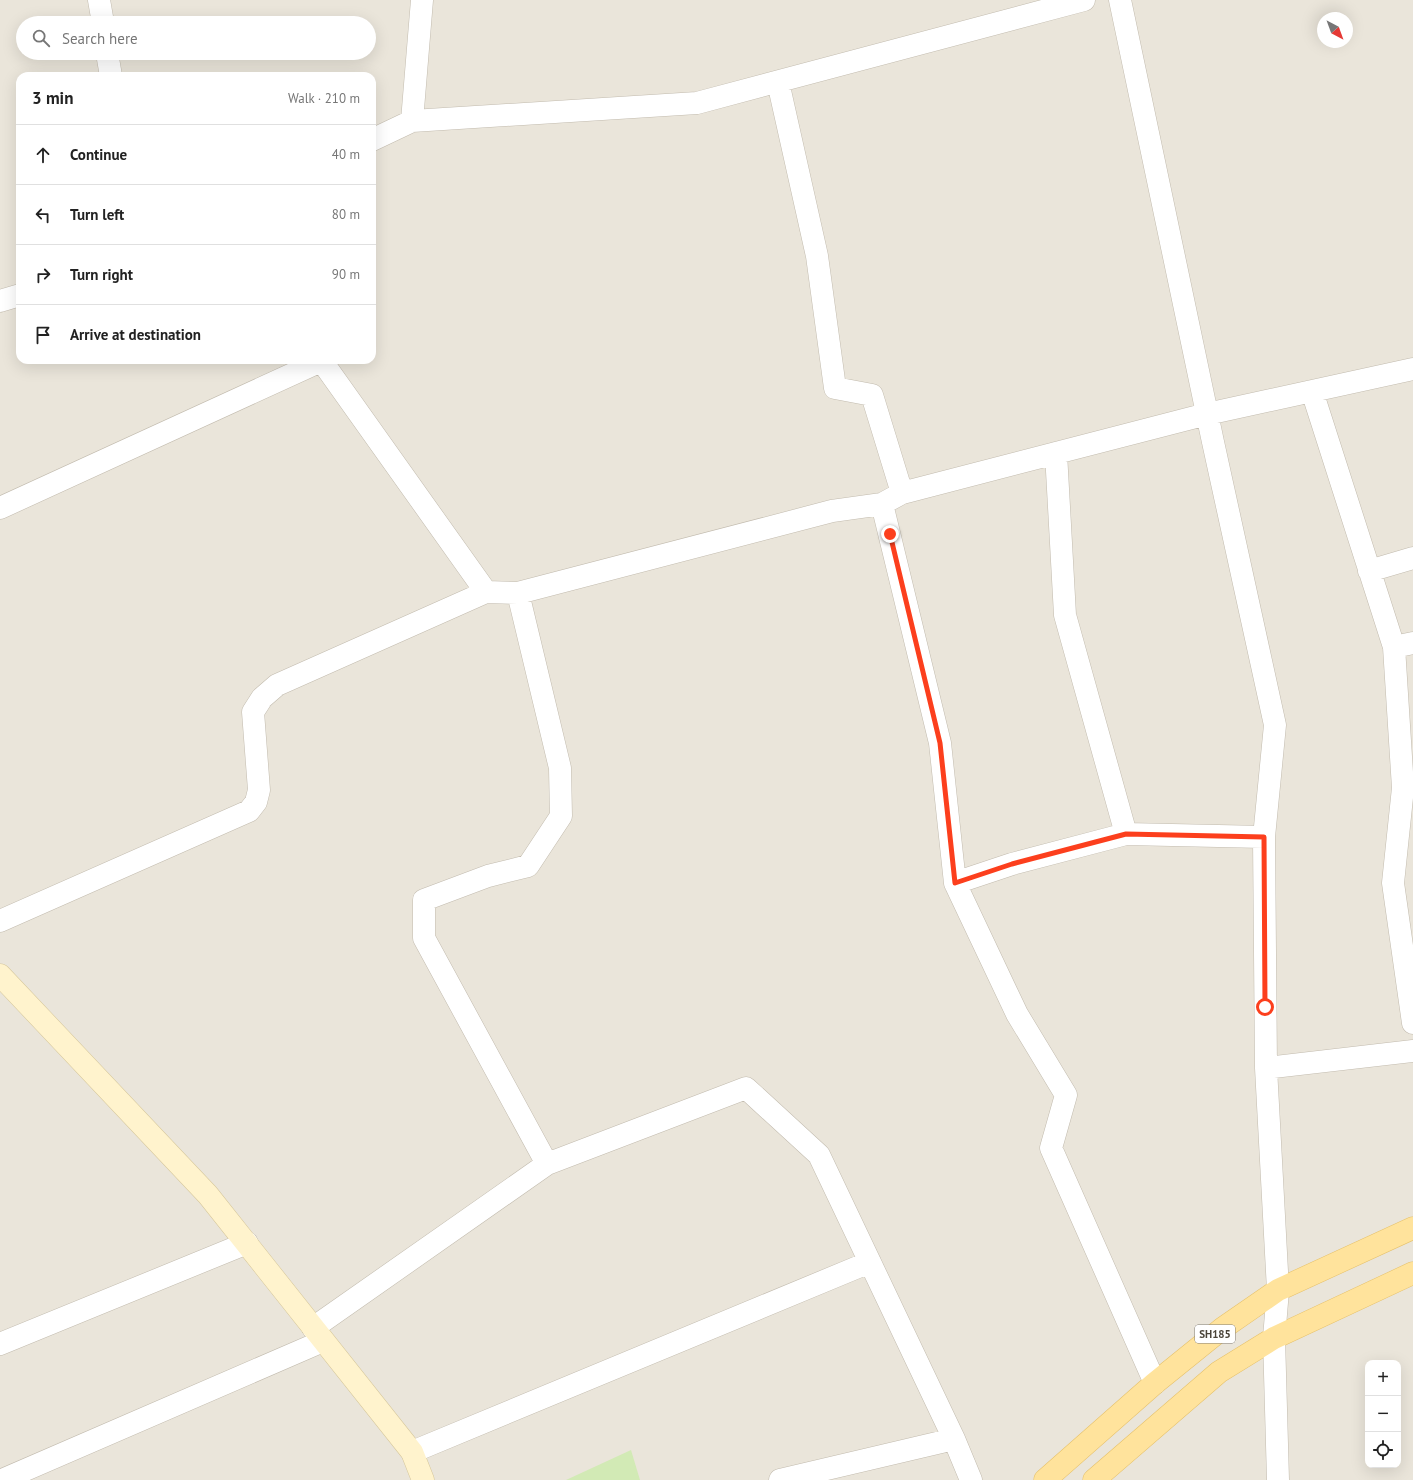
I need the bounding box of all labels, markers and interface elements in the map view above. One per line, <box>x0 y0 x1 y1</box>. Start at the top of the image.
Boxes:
north arrow <box>1317 12 1353 48</box>
search box <box>16 16 376 60</box>
icon: search <box>30 27 52 49</box>
text: Search here <box>62 29 138 48</box>
text: 3 min <box>32 87 73 109</box>
text: Walk · 210 m <box>288 90 360 107</box>
icon: ahead <box>32 144 54 166</box>
text: Continue <box>70 145 127 164</box>
text: 40 m <box>332 146 360 163</box>
icon: left <box>32 204 54 226</box>
text: Turn left <box>70 205 124 224</box>
text: 80 m <box>332 206 360 223</box>
icon: right <box>32 264 54 286</box>
text: Turn right <box>70 265 133 284</box>
text: 90 m <box>332 266 360 283</box>
icon: arrive <box>32 324 54 346</box>
text: Arrive at destination <box>70 325 201 344</box>
route end <box>881 525 899 543</box>
route start <box>1256 998 1274 1016</box>
road number: SH185 <box>1195 1325 1235 1343</box>
map controls <box>1365 1360 1401 1468</box>
button: + <box>1365 1360 1401 1396</box>
button: − <box>1365 1396 1401 1432</box>
button: locate <box>1365 1432 1401 1468</box>

